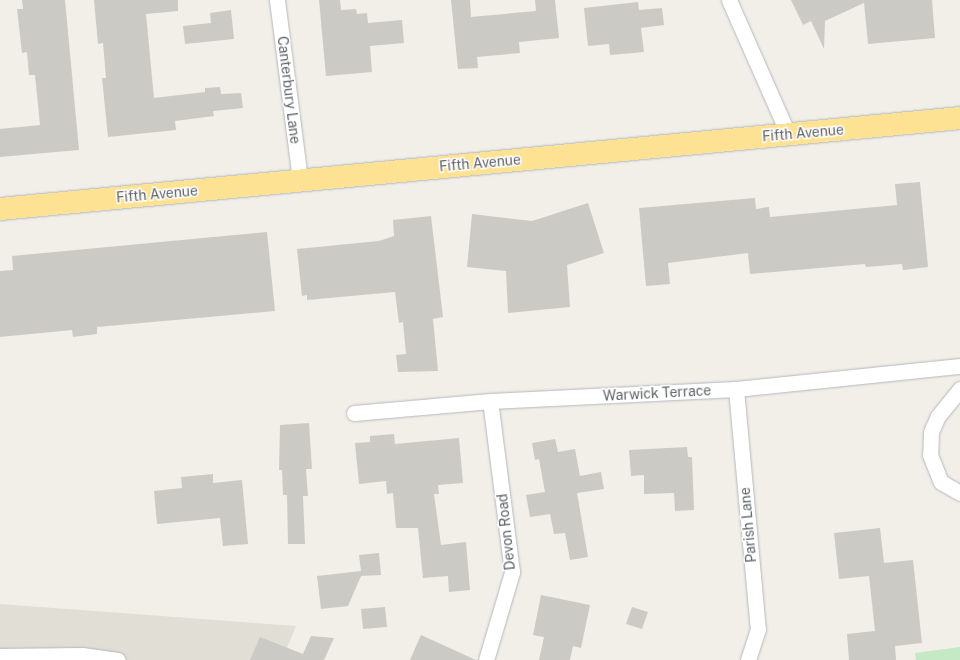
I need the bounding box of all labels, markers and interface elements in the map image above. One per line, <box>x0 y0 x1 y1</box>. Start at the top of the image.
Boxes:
street label: Canterbury Lane <box>274 35 304 145</box>
street label: Fifth Avenue <box>761 121 845 145</box>
street label: Fifth Avenue <box>438 151 522 175</box>
street label: Fifth Avenue <box>115 182 199 206</box>
street label: Warwick Terrace <box>602 382 712 404</box>
street label: Parish Lane <box>736 487 760 563</box>
street label: Devon Road <box>494 493 518 571</box>

